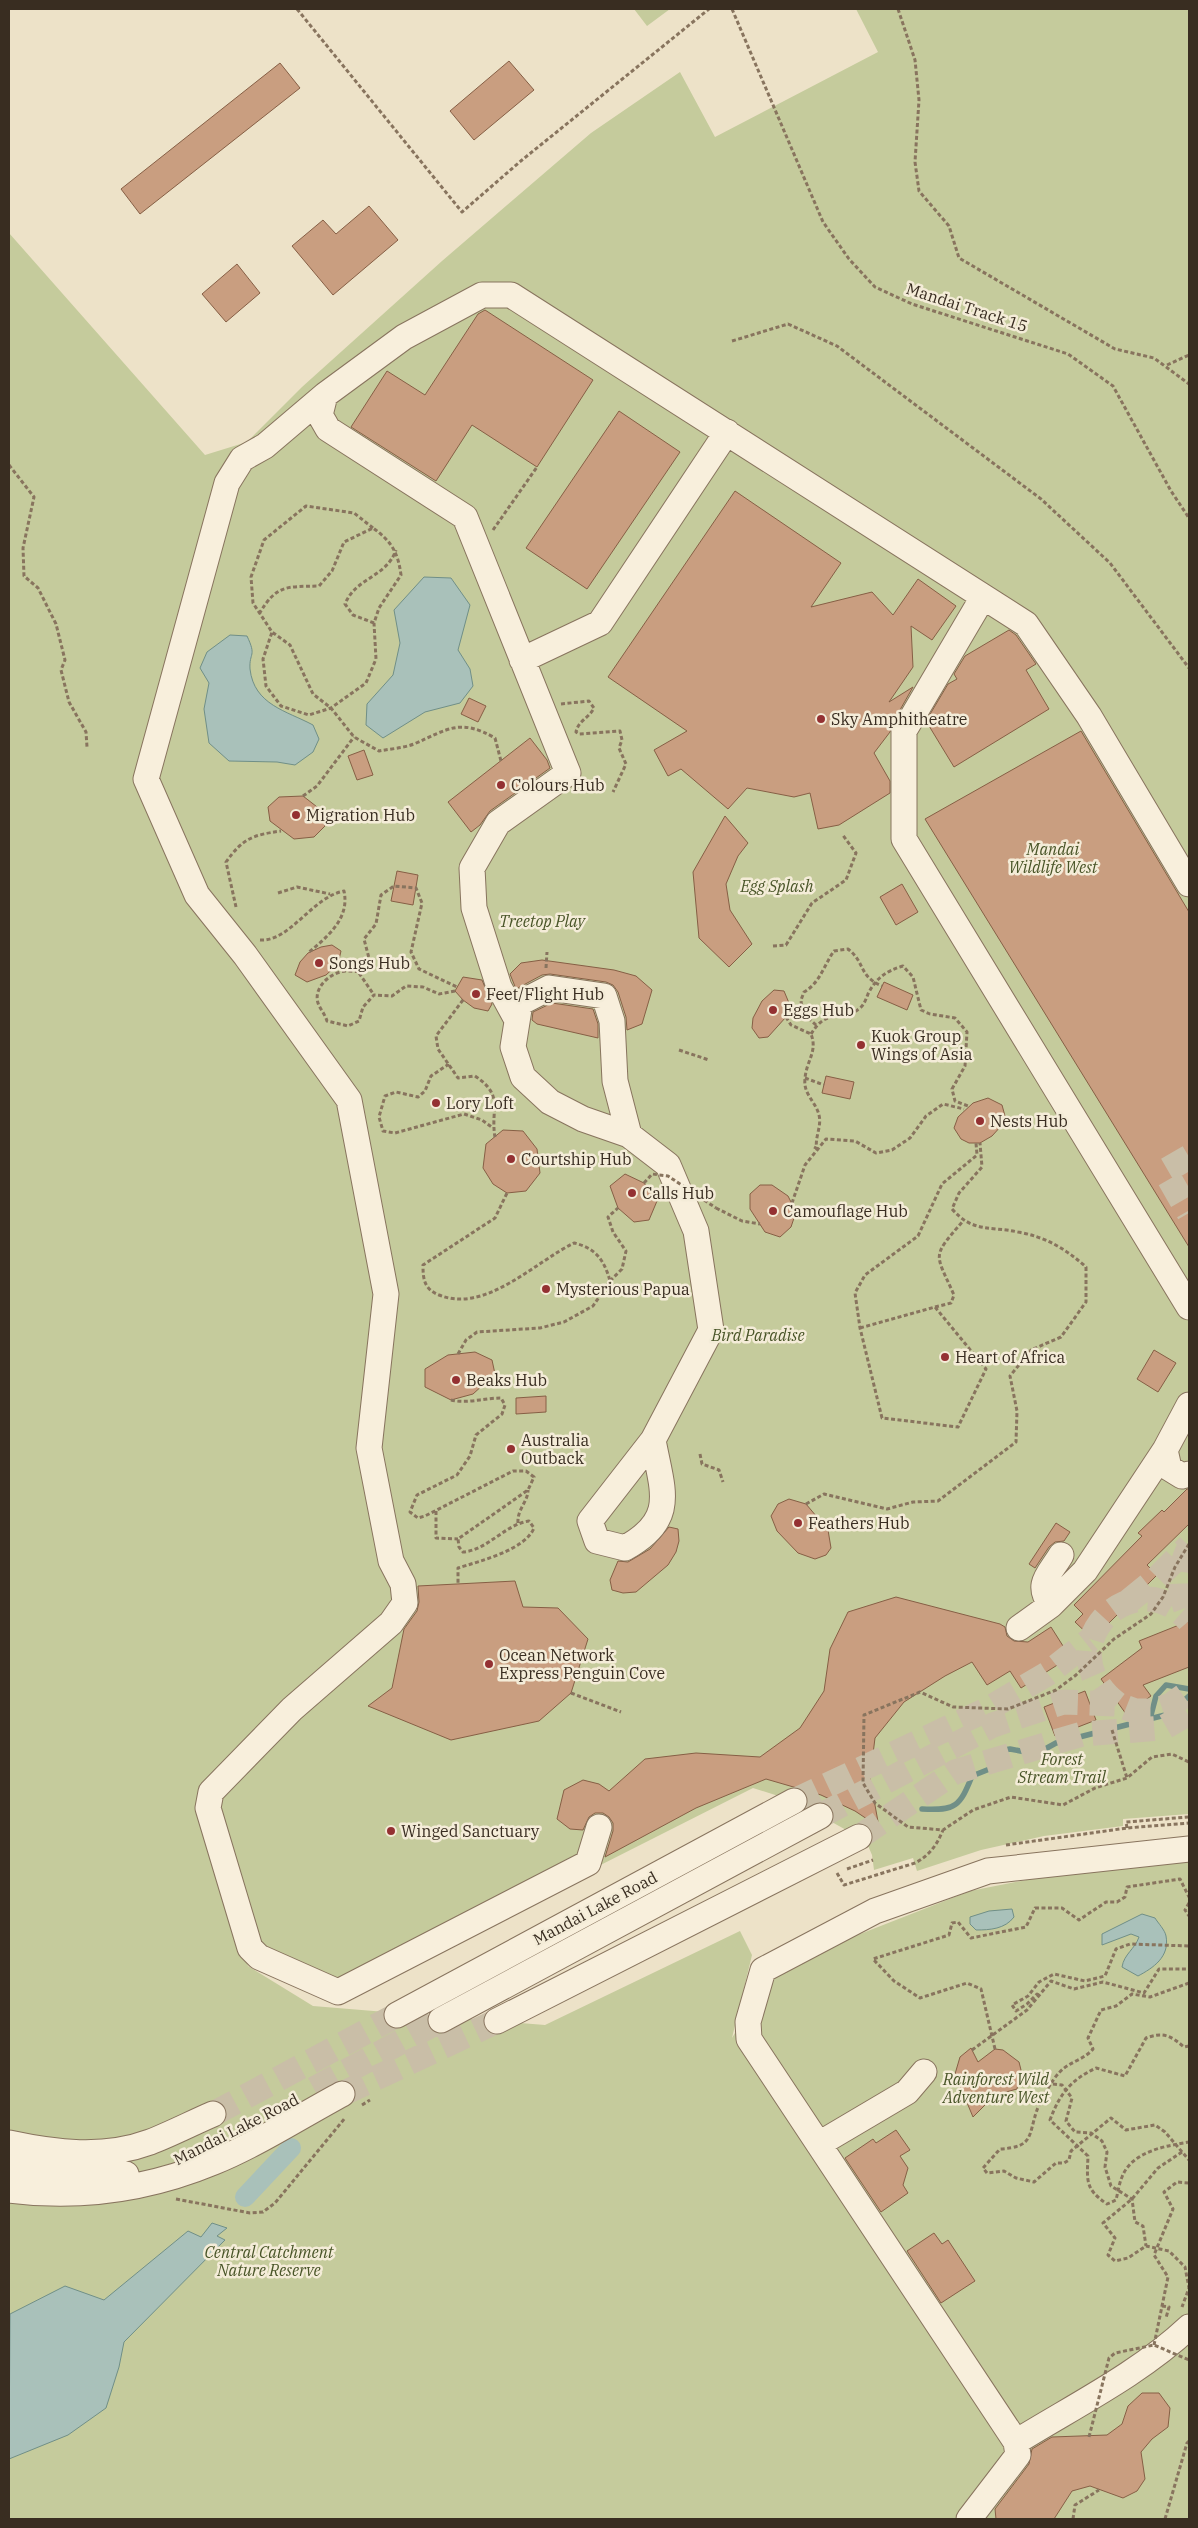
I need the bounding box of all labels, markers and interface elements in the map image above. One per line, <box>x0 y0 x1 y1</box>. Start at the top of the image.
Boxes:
street label: Mandai Track 15 <box>904 278 1030 336</box>
place label: Sky Amphitheatre <box>831 709 967 729</box>
marker: Sky Amphitheatre <box>815 713 827 725</box>
place label: Colours Hub <box>511 775 605 795</box>
marker: Colours Hub <box>495 779 507 791</box>
place label: Migration Hub <box>306 805 415 825</box>
marker: Migration Hub <box>290 809 302 821</box>
park label: Mandai Wildlife West <box>1008 839 1099 877</box>
park label: Egg Splash <box>739 876 814 896</box>
park label: Treetop Play <box>499 911 587 931</box>
place label: Songs Hub <box>329 953 410 973</box>
marker: Songs Hub <box>313 957 325 969</box>
place label: Feet/Flight Hub <box>486 984 604 1004</box>
marker: Feet/Flight Hub <box>470 988 482 1000</box>
place label: Eggs Hub <box>783 1000 854 1020</box>
marker: Eggs Hub <box>767 1004 779 1016</box>
place label: Kuok Group Wings of Asia <box>871 1026 973 1064</box>
marker: Kuok Group Wings of Asia <box>855 1039 867 1051</box>
place label: Lory Loft <box>446 1093 514 1113</box>
marker: Lory Loft <box>430 1097 442 1109</box>
place label: Nests Hub <box>990 1111 1068 1131</box>
marker: Nests Hub <box>974 1115 986 1127</box>
place label: Courtship Hub <box>521 1149 631 1169</box>
marker: Courtship Hub <box>505 1153 517 1165</box>
place label: Calls Hub <box>642 1183 714 1203</box>
marker: Calls Hub <box>626 1187 638 1199</box>
place label: Camouflage Hub <box>783 1201 908 1221</box>
marker: Camouflage Hub <box>767 1205 779 1217</box>
place label: Mysterious Papua <box>556 1279 690 1299</box>
marker: Mysterious Papua <box>540 1283 552 1295</box>
park label: Bird Paradise <box>710 1325 805 1345</box>
place label: Heart of Africa <box>955 1347 1066 1367</box>
marker: Heart of Africa <box>939 1351 951 1363</box>
place label: Beaks Hub <box>466 1370 547 1390</box>
marker: Beaks Hub <box>450 1374 462 1386</box>
place label: Australia Outback <box>521 1430 590 1468</box>
marker: Australia Outback <box>505 1443 517 1455</box>
place label: Feathers Hub <box>808 1513 910 1533</box>
marker: Feathers Hub <box>792 1517 804 1529</box>
place label: Ocean Network Express Penguin Cove <box>499 1645 665 1683</box>
marker: Ocean Network Express Penguin Cove <box>483 1658 495 1670</box>
park label: Forest Stream Trail <box>1017 1749 1107 1787</box>
place label: Winged Sanctuary <box>401 1821 540 1841</box>
marker: Winged Sanctuary <box>385 1825 397 1837</box>
street label: Mandai Lake Road <box>529 1867 661 1949</box>
park label: Rainforest Wild Adventure West <box>942 2069 1050 2107</box>
street label: Mandai Lake Road <box>170 2089 302 2169</box>
park label: Central Catchment Nature Reserve <box>205 2242 335 2280</box>

